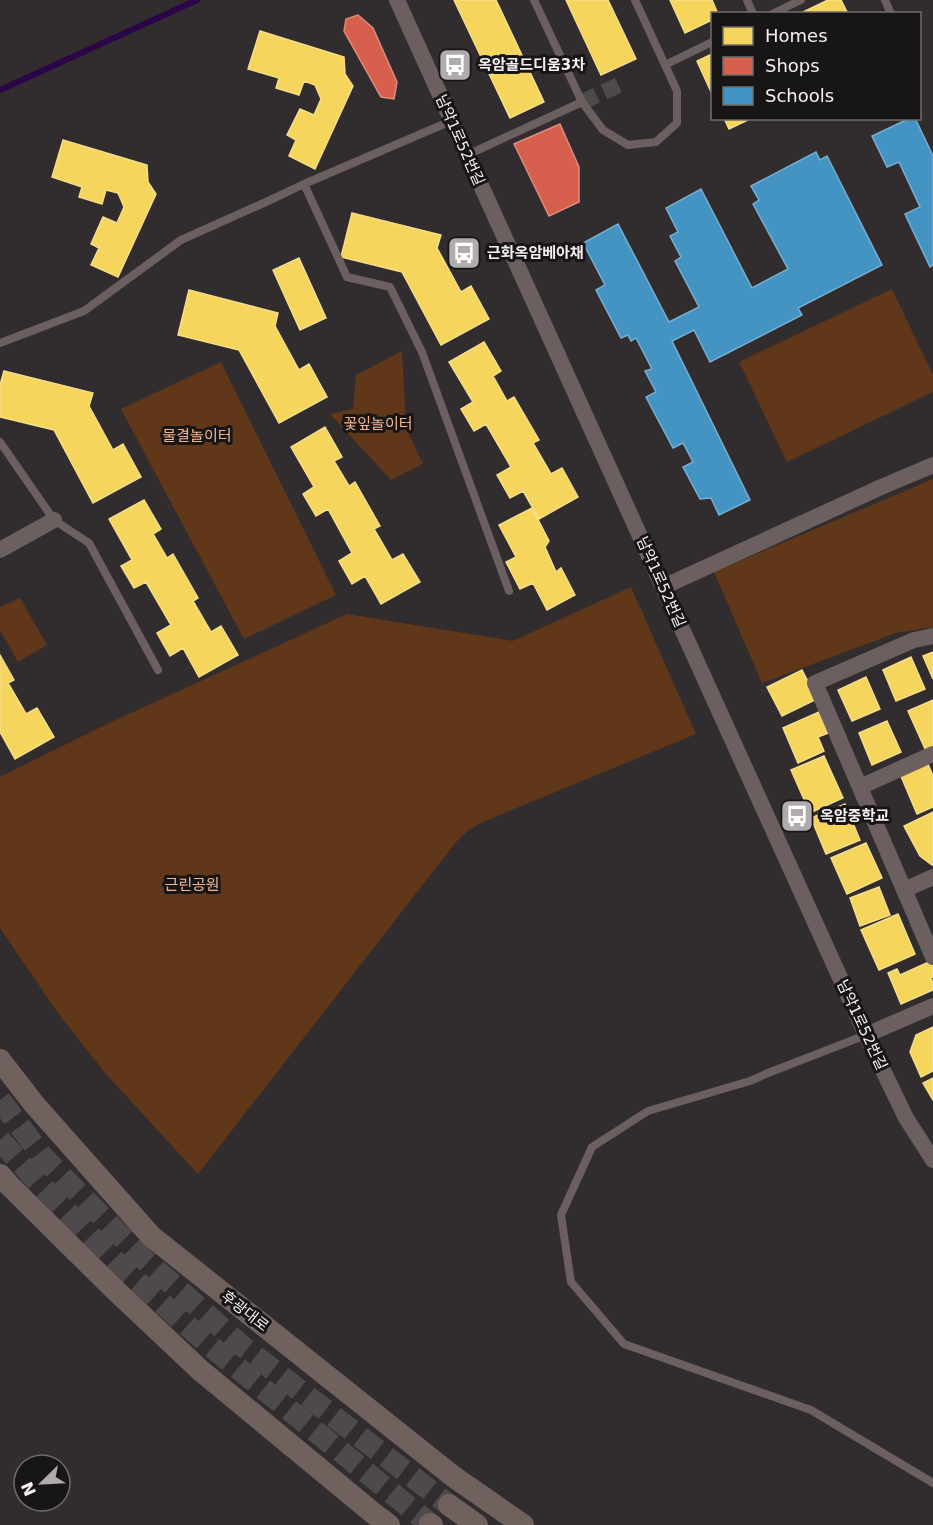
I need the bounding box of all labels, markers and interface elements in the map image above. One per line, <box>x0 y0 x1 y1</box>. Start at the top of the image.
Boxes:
legend <box>711 12 921 120</box>
text: Homes <box>765 25 828 46</box>
bus stop icon: 옥암골드디움3차 <box>437 47 473 83</box>
text: Shops <box>765 55 820 76</box>
place label: 옥암골드디움3차 <box>478 56 585 74</box>
text: Schools <box>765 85 834 106</box>
street label: 남악1로52번길 <box>432 92 488 188</box>
bus stop icon: 근화옥암베아채 <box>446 235 482 271</box>
place label: 근화옥암베아채 <box>487 244 584 262</box>
park label: 꽃잎놀이터 <box>343 415 413 433</box>
park label: 물결놀이터 <box>162 427 232 445</box>
street label: 남악1로52번길 <box>633 534 689 630</box>
bus stop icon: 옥암중학교 <box>779 798 815 834</box>
place label: 옥암중학교 <box>820 807 889 825</box>
park label: 근린공원 <box>164 876 220 894</box>
street label: 남악1로52번길 <box>833 977 891 1073</box>
street label: 후광대로 <box>218 1287 272 1335</box>
north arrow <box>12 1453 72 1513</box>
text: N <box>17 1479 40 1499</box>

